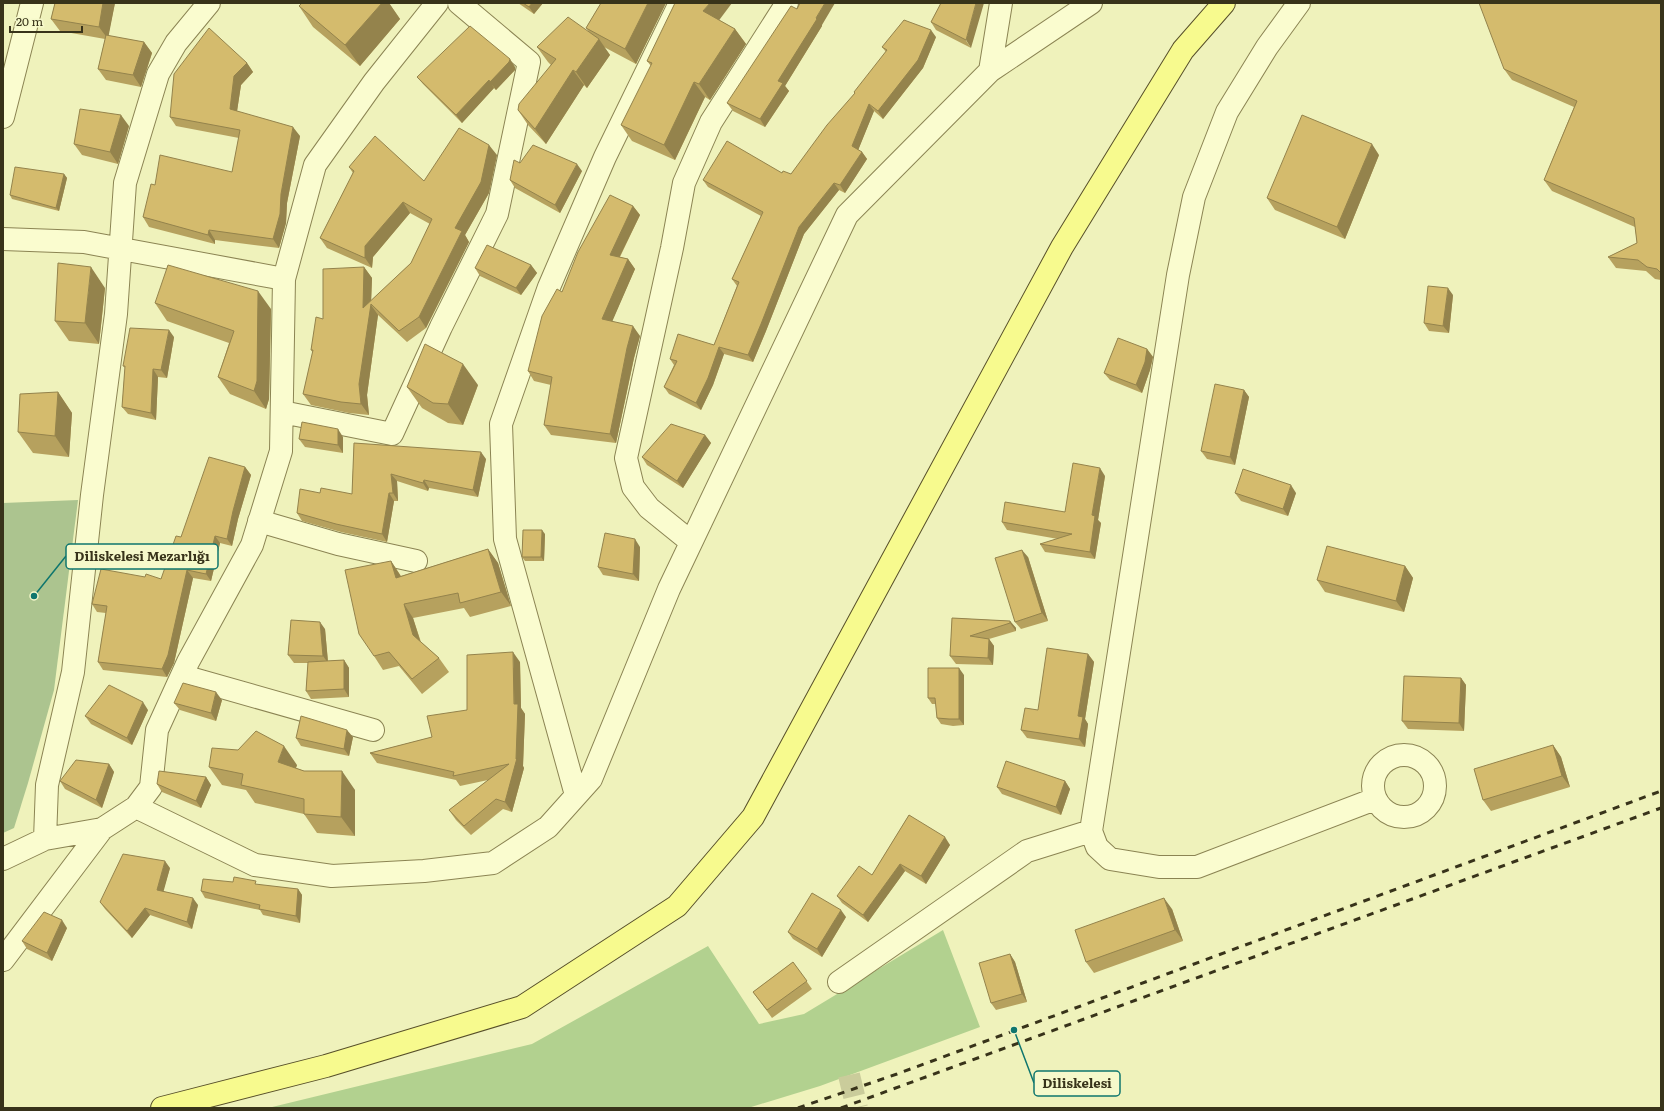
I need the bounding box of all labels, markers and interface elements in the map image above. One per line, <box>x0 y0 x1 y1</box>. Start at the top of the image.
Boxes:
scale bar <box>10 8 82 34</box>
text: 20 m <box>16 12 43 30</box>
callout: Diliskelesi Mezarlığı <box>66 544 218 569</box>
text: Diliskelesi Mezarlığı <box>74 546 210 565</box>
callout: Diliskelesi <box>1034 1071 1120 1096</box>
text: Diliskelesi <box>1042 1073 1112 1092</box>

